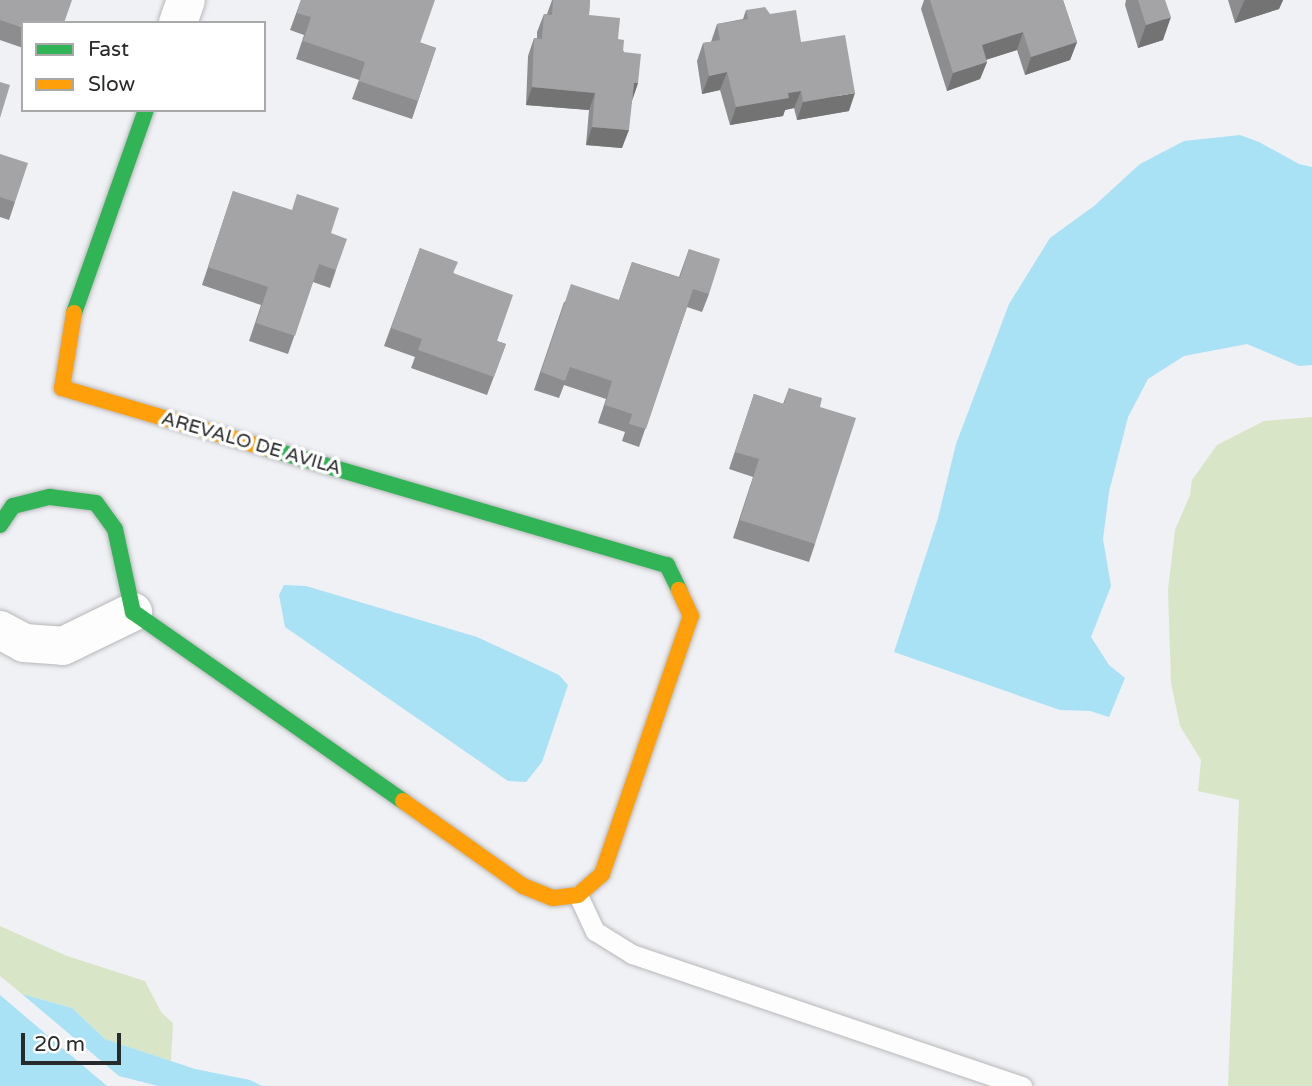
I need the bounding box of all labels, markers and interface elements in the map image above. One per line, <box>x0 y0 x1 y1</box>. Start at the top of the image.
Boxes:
legend <box>21 21 266 112</box>
text: Fast <box>88 37 129 62</box>
text: Slow <box>88 72 135 97</box>
street label: AREVALO DE AVILA <box>159 407 343 481</box>
scale bar <box>24 1020 124 1064</box>
text: 20 m <box>34 1032 85 1057</box>

